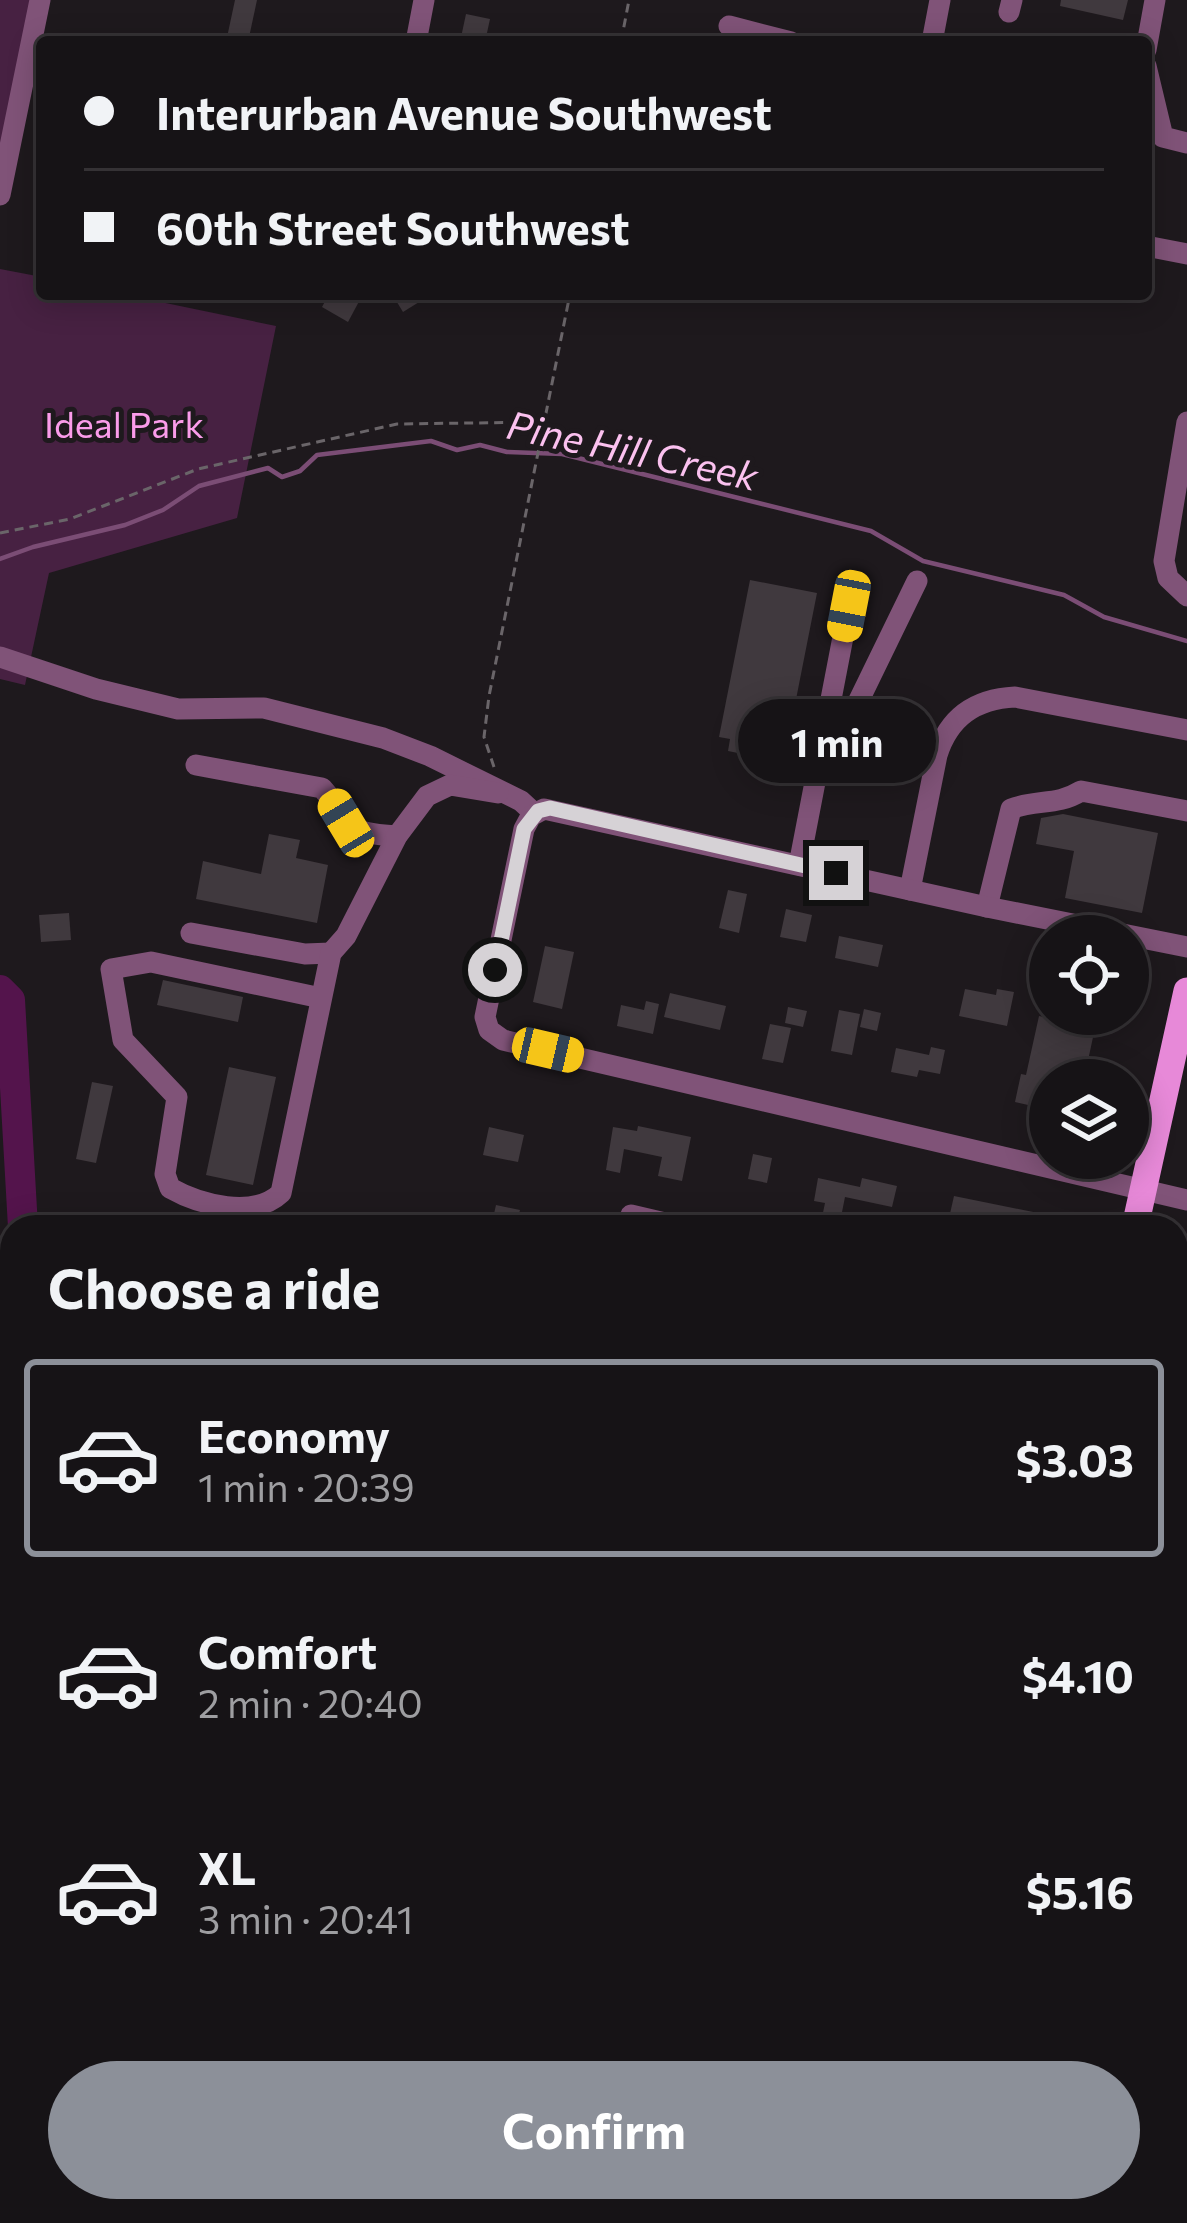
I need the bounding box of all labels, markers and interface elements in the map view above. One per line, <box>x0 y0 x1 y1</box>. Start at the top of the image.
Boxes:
text: Interurban Avenue Southwest <box>156 84 772 139</box>
text: 60th Street Southwest <box>156 199 630 254</box>
water label: Pine Hill Creek <box>503 399 764 499</box>
park label: Ideal Park <box>44 401 204 445</box>
car <box>824 567 874 645</box>
callout: 1 min <box>737 699 935 783</box>
text: 1 min <box>791 717 883 765</box>
car <box>312 783 380 863</box>
route end <box>809 846 863 900</box>
map controls <box>1029 915 1149 1179</box>
button: locate <box>1029 915 1149 1035</box>
route start <box>468 943 522 997</box>
car <box>509 1024 587 1076</box>
button: layers <box>1029 1059 1149 1179</box>
text: Choose a ride <box>48 1254 380 1320</box>
icon: car <box>54 1404 162 1512</box>
text: Economy <box>198 1407 390 1462</box>
text: $3.03 <box>1015 1431 1134 1486</box>
text: 1 min · 20:39 <box>198 1462 415 1510</box>
icon: car <box>54 1620 162 1728</box>
text: Comfort <box>198 1623 377 1678</box>
text: $4.10 <box>1022 1647 1134 1702</box>
text: 2 min · 20:40 <box>198 1678 423 1726</box>
icon: car <box>54 1836 162 1944</box>
text: XL <box>198 1839 256 1894</box>
text: $5.16 <box>1026 1863 1134 1918</box>
text: 3 min · 20:41 <box>198 1894 413 1942</box>
button: Confirm <box>48 2061 1140 2199</box>

